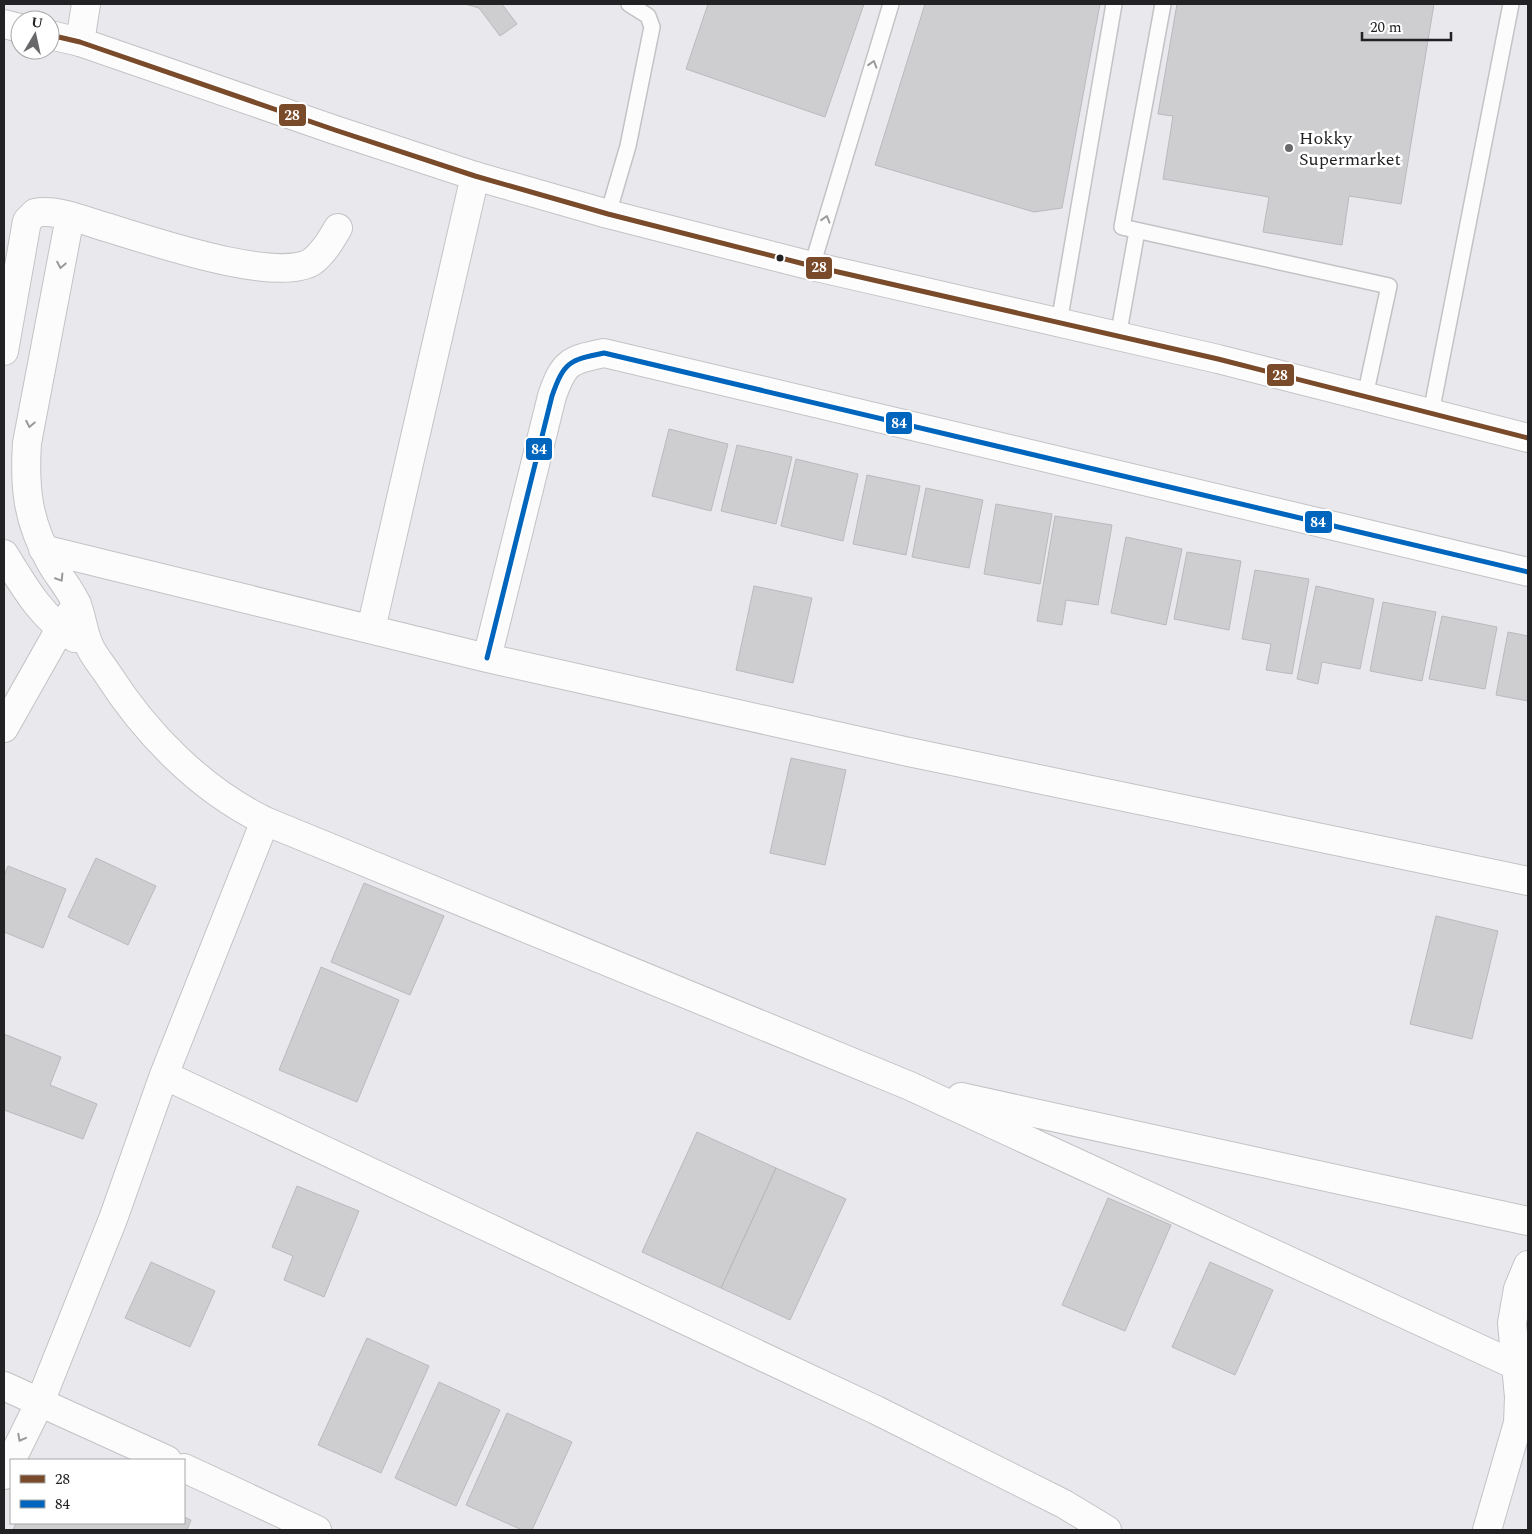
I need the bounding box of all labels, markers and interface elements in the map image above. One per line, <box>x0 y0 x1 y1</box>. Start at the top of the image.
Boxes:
north arrow <box>10 10 60 60</box>
scale bar <box>1362 10 1451 42</box>
text: U <box>30 11 45 34</box>
text: 20 m <box>1370 16 1402 39</box>
one-way arrow <box>868 60 878 68</box>
line badge: 28 <box>278 103 307 127</box>
text: 28 <box>284 105 300 126</box>
place label: Hokky Supermarket <box>1299 125 1401 173</box>
marker: Hokky Supermarket <box>1283 142 1295 154</box>
one-way arrow <box>821 216 831 224</box>
unlabelled marker <box>775 253 785 263</box>
line badge: 28 <box>805 256 833 280</box>
text: 28 <box>811 257 827 278</box>
one-way arrow <box>56 260 67 269</box>
line badge: 28 <box>1266 363 1295 387</box>
text: 28 <box>1272 365 1288 386</box>
line badge: 84 <box>885 411 913 435</box>
text: 84 <box>891 413 907 434</box>
one-way arrow <box>26 420 36 429</box>
line badge: 84 <box>525 437 553 461</box>
text: 84 <box>531 439 547 460</box>
line badge: 84 <box>1304 510 1333 534</box>
text: 84 <box>1310 512 1326 533</box>
one-way arrow <box>54 573 64 582</box>
one-way arrow <box>17 1433 27 1442</box>
legend <box>10 1459 185 1524</box>
text: 28 <box>55 1468 70 1491</box>
text: 84 <box>55 1493 71 1516</box>

